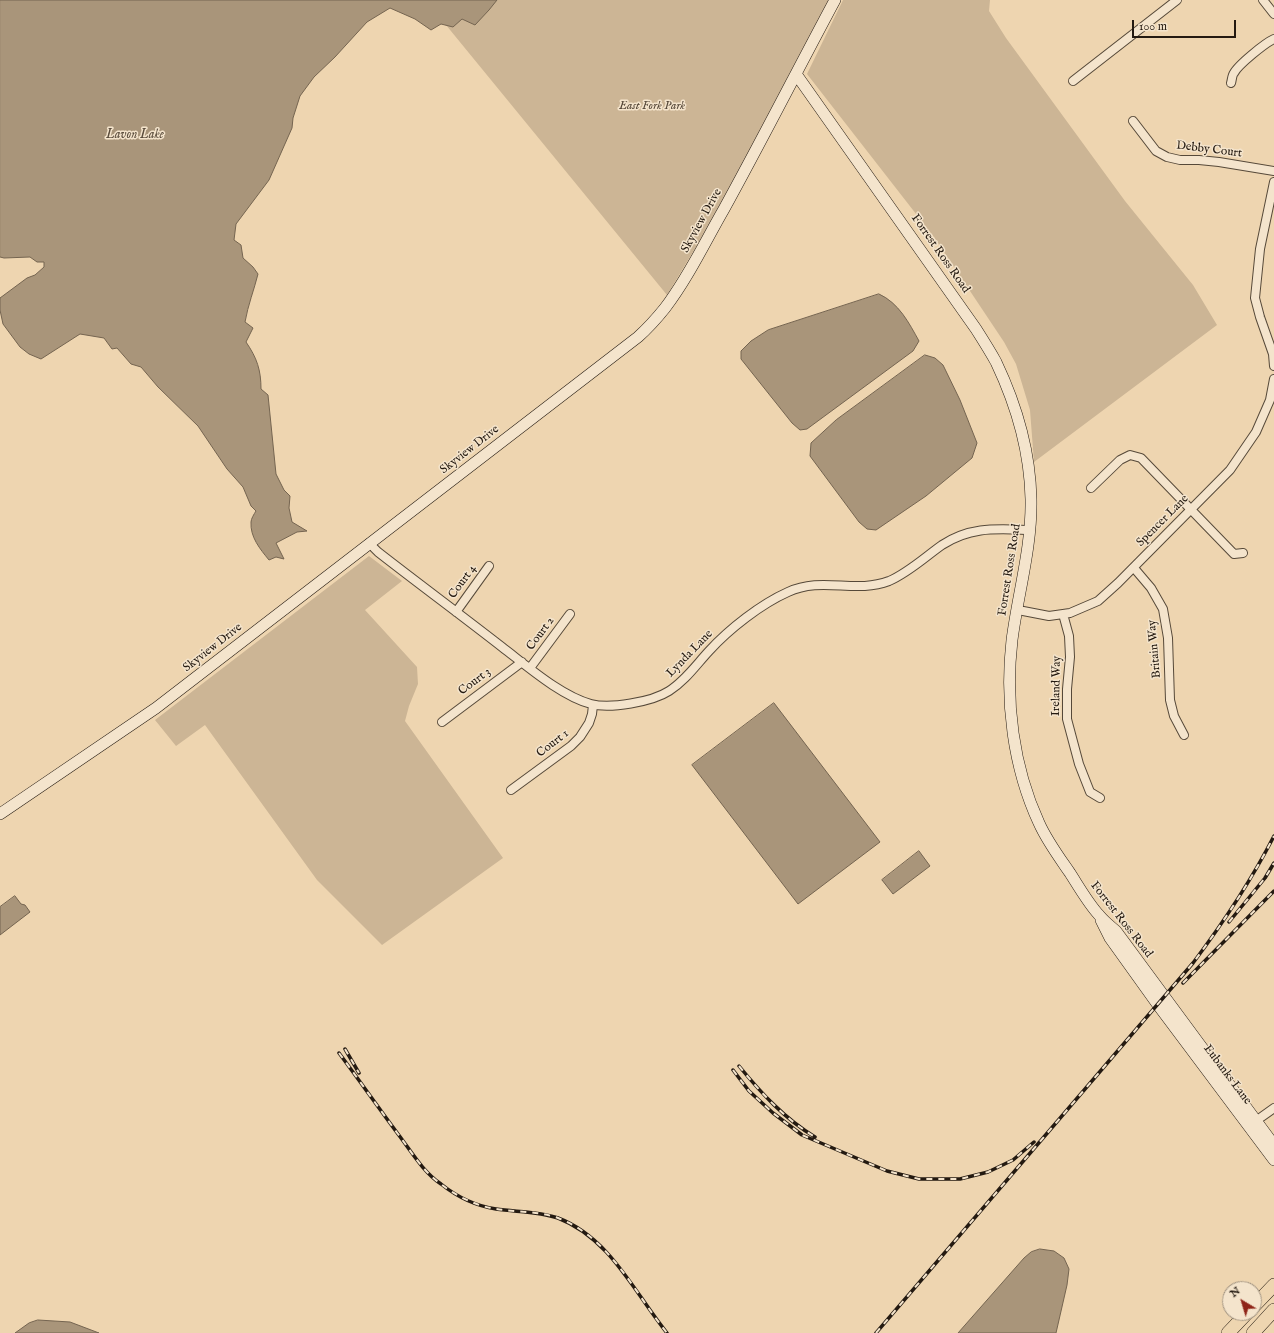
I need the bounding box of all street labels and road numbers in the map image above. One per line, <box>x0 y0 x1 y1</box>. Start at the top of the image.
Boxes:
street label: Debby Court <box>1175 139 1243 161</box>
street label: Skyview Drive <box>679 186 725 256</box>
street label: Forrest Ross Road <box>907 212 973 296</box>
street label: Skyview Drive <box>438 422 502 478</box>
street label: Spencer Lane <box>1134 492 1192 550</box>
street label: Forrest Ross Road <box>996 523 1024 617</box>
street label: Court 4 <box>446 562 480 602</box>
street label: Court 2 <box>524 614 558 654</box>
street label: Britain Way <box>1145 619 1165 679</box>
street label: Skyview Drive <box>181 620 245 676</box>
street label: Lynda Lane <box>664 627 716 681</box>
street label: Ireland Way <box>1049 656 1065 716</box>
street label: Court 3 <box>456 665 494 699</box>
street label: Court 1 <box>534 727 572 761</box>
street label: Forrest Ross Road <box>1087 879 1155 961</box>
street label: Eubanks Lane <box>1200 1042 1254 1108</box>

